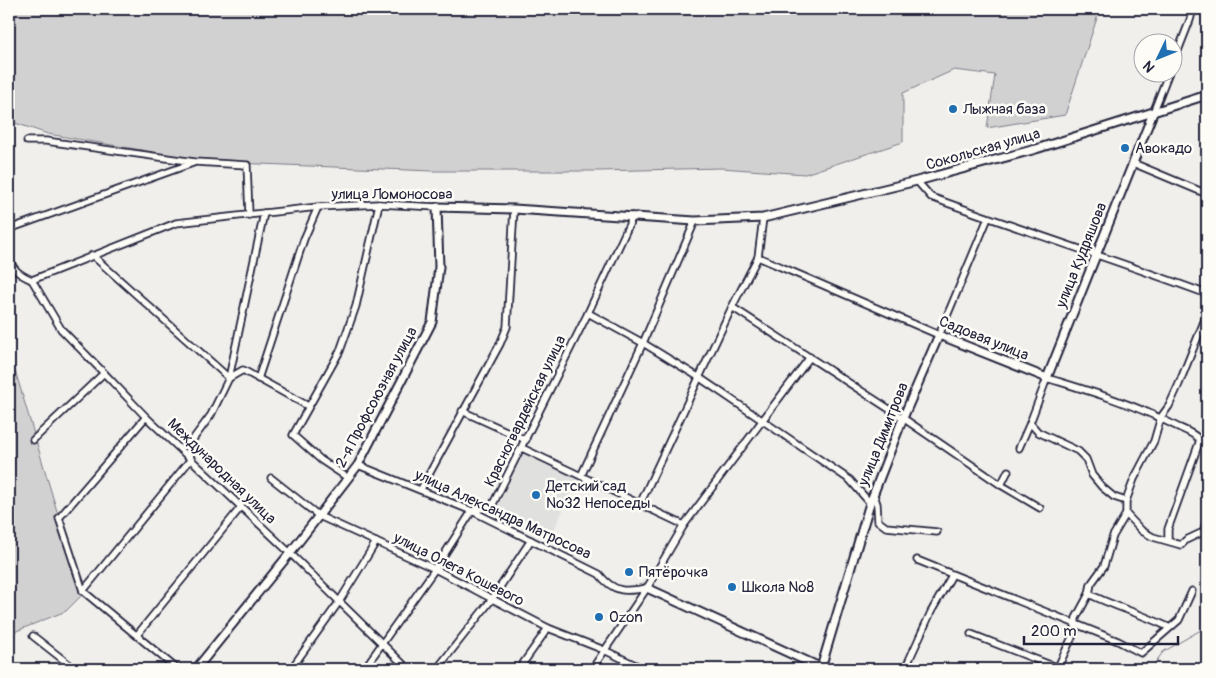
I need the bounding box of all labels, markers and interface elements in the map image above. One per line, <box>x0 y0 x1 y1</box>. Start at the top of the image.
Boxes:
north arrow <box>1134 32 1184 82</box>
text: N <box>1139 57 1158 76</box>
place label: Лыжная база <box>962 100 1046 119</box>
marker: Лыжная база <box>947 103 959 115</box>
street label: Сокольская улица <box>924 124 1042 175</box>
place label: Авокадо <box>1135 139 1192 158</box>
marker: Авокадо <box>1119 142 1131 154</box>
street label: улица Ломоносова <box>330 185 453 204</box>
street label: улица Кудряшова <box>1051 200 1111 312</box>
street label: Садовая улица <box>936 312 1032 365</box>
street label: 2-я Профсоюзная улица <box>331 324 422 471</box>
street label: Красногвардейская улица <box>481 332 570 490</box>
street label: улица Димитрова <box>854 380 913 490</box>
street label: Международная улица <box>163 415 280 528</box>
street label: улица Александра Матросова <box>411 465 594 564</box>
place label: Детский сад №32 Непоседы <box>545 477 650 513</box>
marker: Детский сад №32 Непоседы <box>530 489 542 501</box>
street label: улица Олега Кошевого <box>389 528 527 611</box>
place label: Пятёрочка <box>639 563 708 582</box>
marker: Пятёрочка <box>623 566 635 578</box>
place label: Школа №8 <box>742 578 814 597</box>
marker: Школа №8 <box>726 581 738 593</box>
place label: Ozon <box>609 608 643 627</box>
marker: Ozon <box>593 611 605 623</box>
scale bar <box>1024 613 1177 645</box>
text: 200 m <box>1031 622 1076 641</box>

